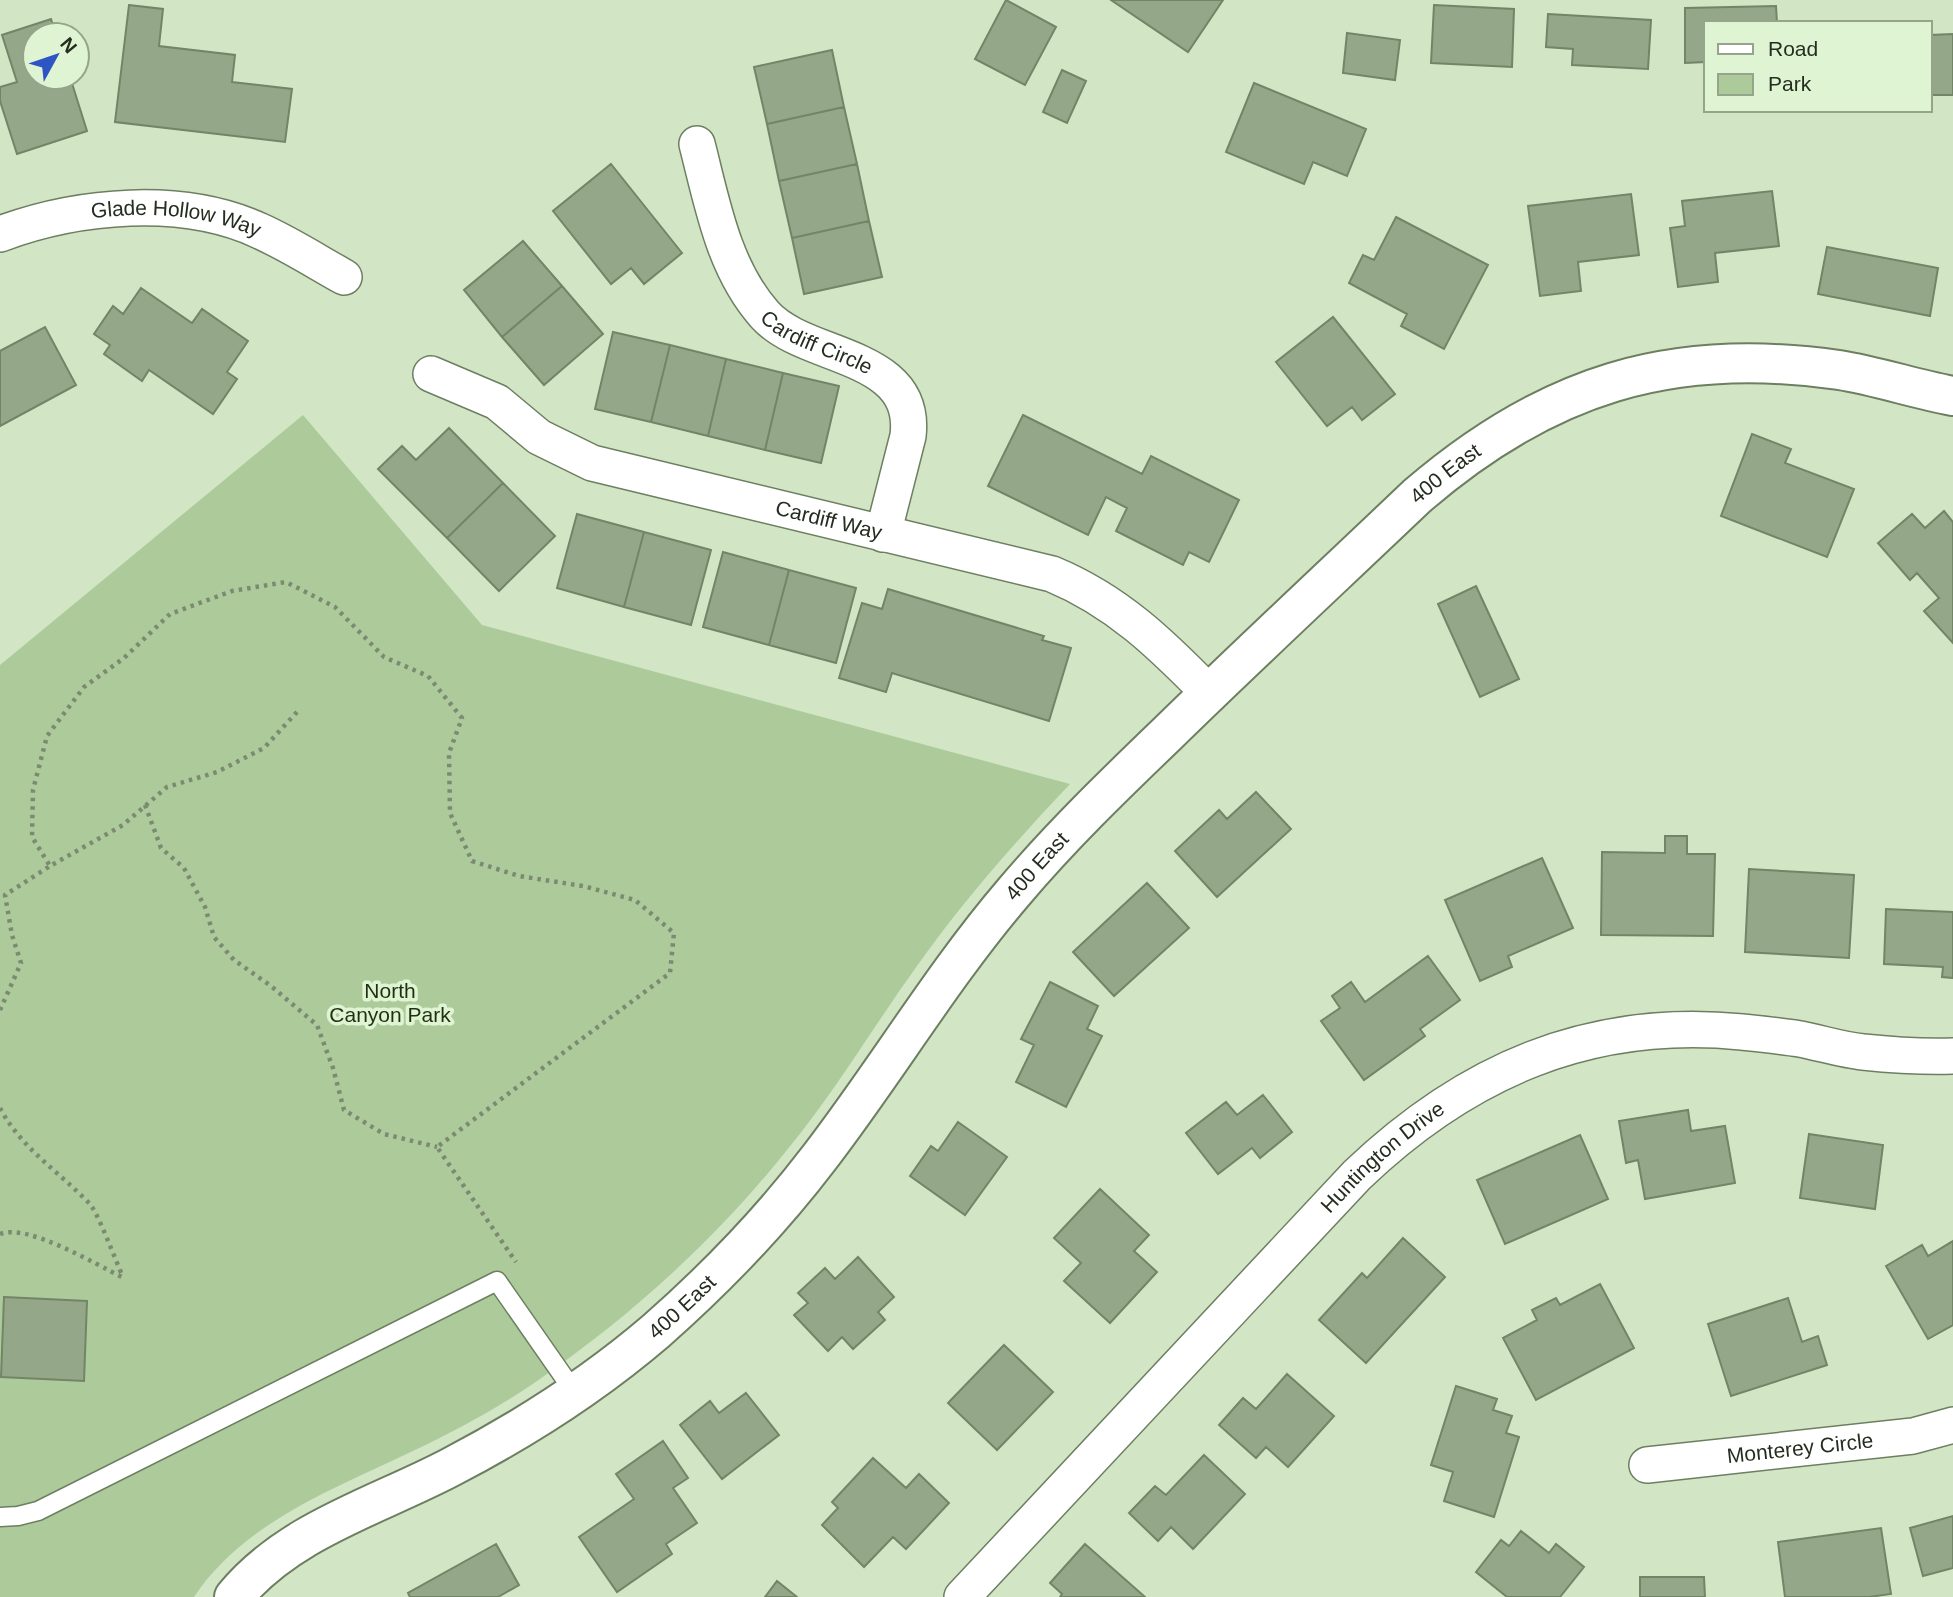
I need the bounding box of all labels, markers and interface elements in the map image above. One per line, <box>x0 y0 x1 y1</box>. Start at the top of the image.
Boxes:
north arrow <box>21 21 91 91</box>
legend <box>1704 21 1932 112</box>
text: N <box>56 33 81 57</box>
text: Road <box>1768 37 1818 60</box>
text: Park <box>1768 72 1812 95</box>
street label: Glade Hollow Way <box>90 196 265 241</box>
street label: Cardiff Circle <box>756 305 876 378</box>
street label: 400 East <box>1405 438 1485 508</box>
street label: Cardiff Way <box>773 496 885 544</box>
street label: 400 East <box>1000 827 1073 904</box>
park label: North Canyon Park <box>329 979 451 1026</box>
street label: Huntington Drive <box>1316 1097 1448 1217</box>
street label: 400 East <box>644 1270 720 1343</box>
street label: Monterey Circle <box>1726 1428 1874 1467</box>

